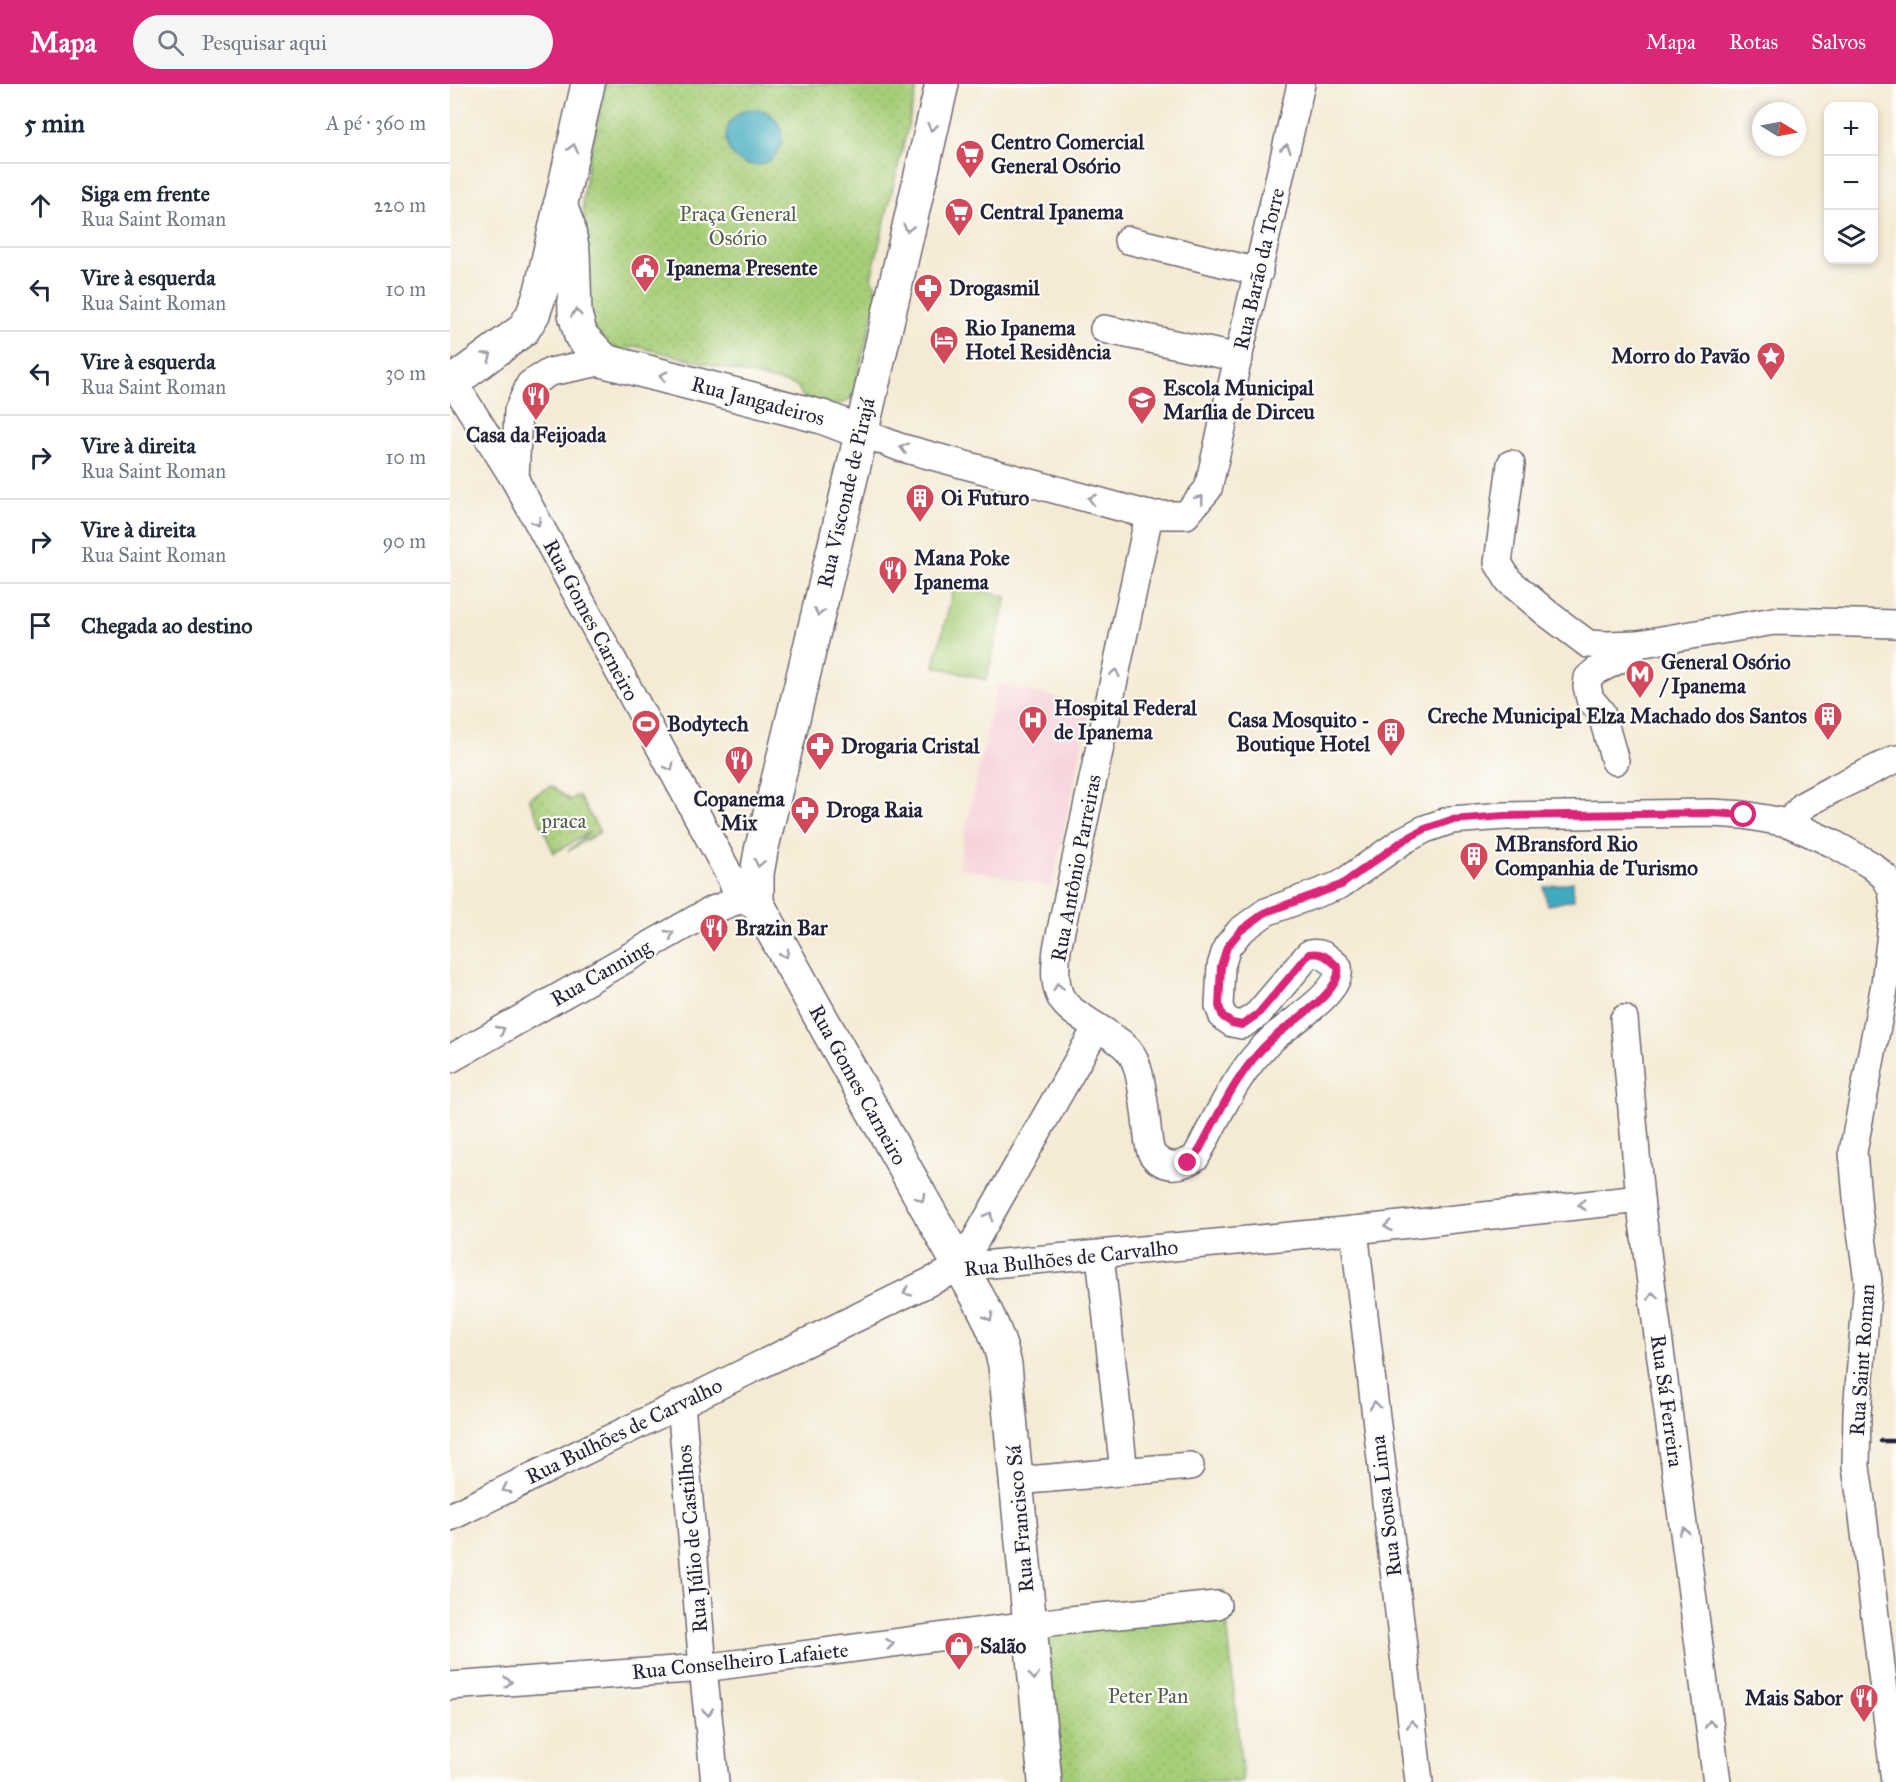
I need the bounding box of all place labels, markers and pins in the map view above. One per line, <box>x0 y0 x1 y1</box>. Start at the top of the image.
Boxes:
place label: Centro Comercial General Osório <box>991 129 1145 179</box>
supermarket icon: Centro Comercial General Osório <box>954 138 986 180</box>
supermarket icon: Central Ipanema <box>943 196 975 238</box>
place label: Central Ipanema <box>980 199 1125 225</box>
public building icon: Ipanema Presente <box>629 252 661 294</box>
place label: Ipanema Presente <box>666 255 818 281</box>
pharmacy icon: Drogasmil <box>912 272 944 314</box>
place label: Drogasmil <box>949 275 1041 301</box>
place label: Rio Ipanema Hotel Residência <box>965 315 1112 365</box>
hotel icon: Rio Ipanema Hotel Residência <box>928 324 960 366</box>
place icon: Morro do Pavão <box>1755 340 1787 382</box>
place label: Morro do Pavão <box>1611 343 1750 369</box>
place label: Escola Municipal Marília de Dirceu <box>1163 375 1316 425</box>
restaurant icon: Casa da Feijoada <box>520 380 552 422</box>
school or university icon: Escola Municipal Marília de Dirceu <box>1126 384 1158 426</box>
place label: Casa da Feijoada <box>466 422 607 448</box>
building icon: Oi Futuro <box>904 482 936 524</box>
place label: Oi Futuro <box>941 485 1029 511</box>
place label: Mana Poke Ipanema <box>914 545 1010 595</box>
restaurant icon: Mana Poke Ipanema <box>877 554 909 596</box>
place label: General Osório / Ipanema <box>1659 649 1791 699</box>
metro station icon: General Osório / Ipanema <box>1624 658 1656 700</box>
place label: Hospital Federal de Ipanema <box>1054 695 1198 745</box>
building icon: Creche Municipal Elza Machado dos Santos <box>1812 700 1844 742</box>
place label: Creche Municipal Elza Machado dos Santos <box>1428 703 1807 729</box>
hospital icon: Hospital Federal de Ipanema <box>1017 704 1049 746</box>
place label: Casa Mosquito - Boutique Hotel <box>1228 707 1371 757</box>
sports icon: Bodytech <box>630 708 662 750</box>
place label: Bodytech <box>667 711 749 737</box>
building icon: Casa Mosquito - Boutique Hotel <box>1375 716 1407 758</box>
pharmacy icon: Drogaria Cristal <box>804 730 836 772</box>
place label: Drogaria Cristal <box>841 733 981 759</box>
restaurant icon: Copanema Mix <box>723 744 755 786</box>
place label: Copanema Mix <box>693 786 786 836</box>
pharmacy icon: Droga Raia <box>789 794 821 836</box>
place label: Droga Raia <box>826 797 924 823</box>
place label: MBransford Rio Companhia de Turismo <box>1495 831 1698 881</box>
building icon: MBransford Rio Companhia de Turismo <box>1458 840 1490 882</box>
restaurant icon: Brazin Bar <box>698 912 730 954</box>
place label: Brazin Bar <box>735 915 829 941</box>
shop icon: Salão <box>943 1630 975 1672</box>
place label: Salão <box>980 1633 1026 1659</box>
restaurant icon: Mais Sabor <box>1848 1682 1880 1724</box>
place label: Mais Sabor <box>1745 1685 1844 1711</box>

